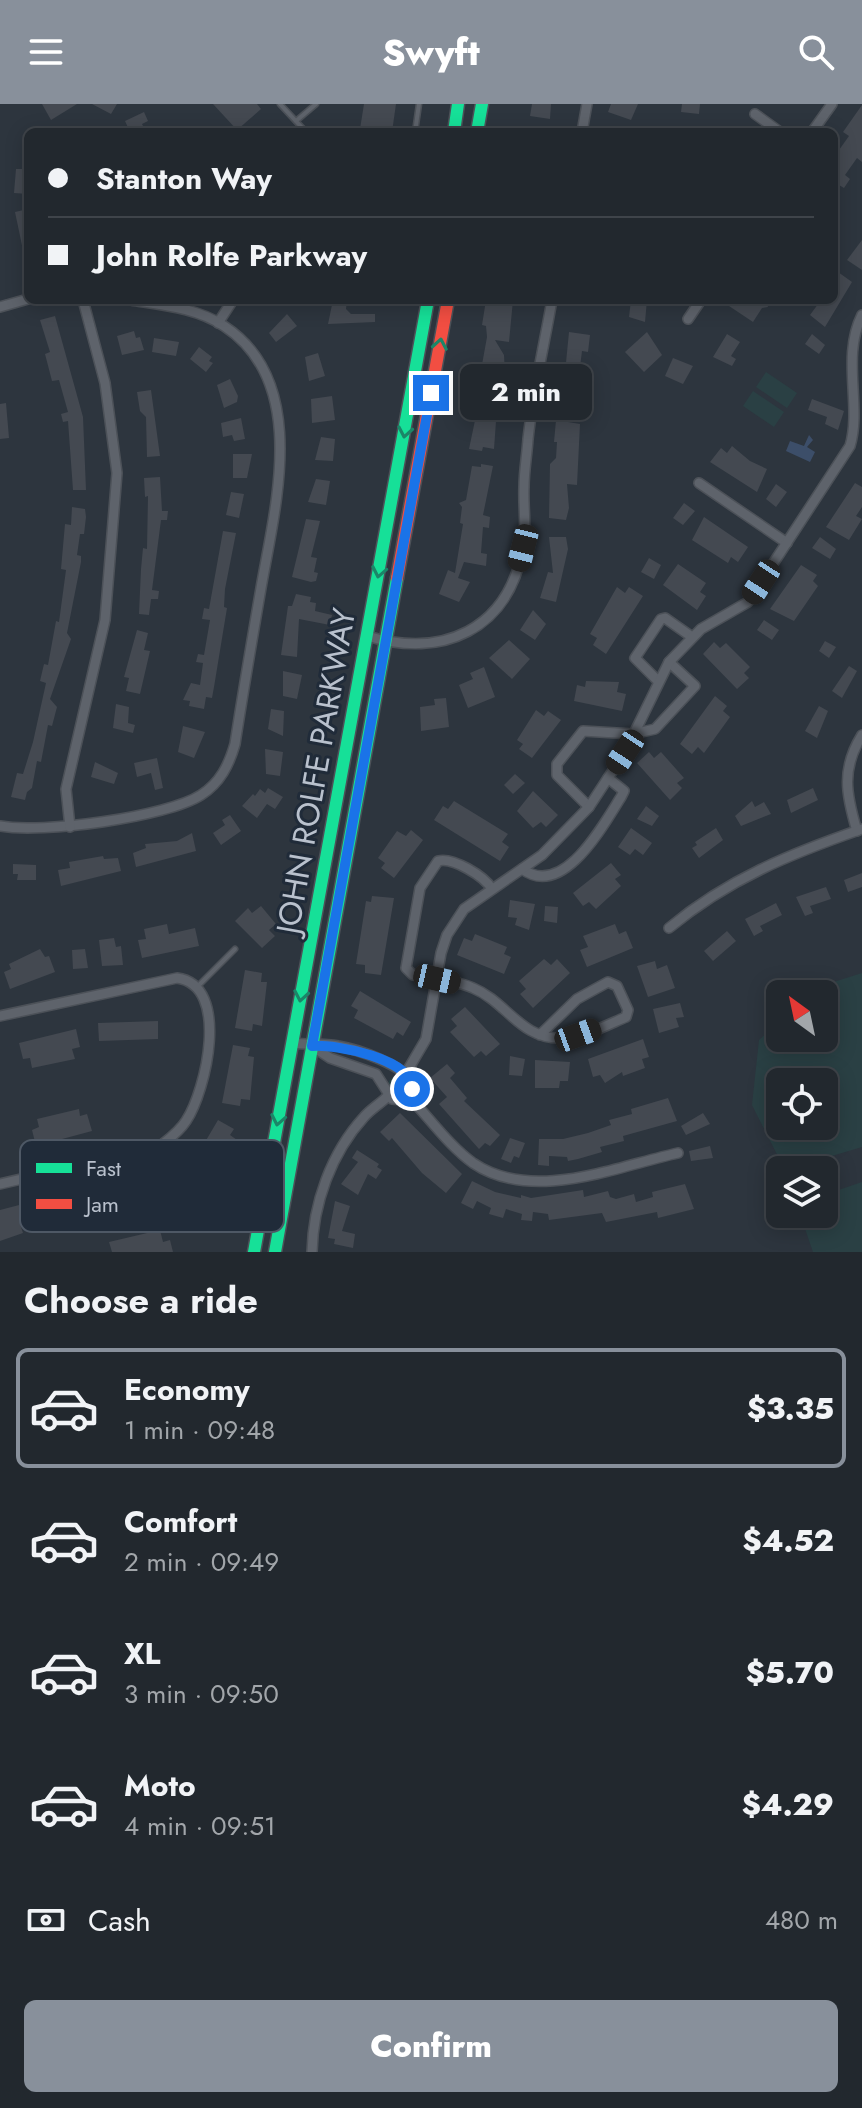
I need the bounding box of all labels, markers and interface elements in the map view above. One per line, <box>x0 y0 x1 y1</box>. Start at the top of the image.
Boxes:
text: Swyft <box>382 26 480 78</box>
icon: menu <box>24 30 68 74</box>
icon: search <box>794 30 838 74</box>
text: Stanton Way <box>96 157 272 200</box>
text: John Rolfe Parkway <box>96 234 367 277</box>
one-way arrow <box>430 337 447 351</box>
callout: 2 min <box>459 365 591 421</box>
text: 2 min <box>491 373 561 411</box>
route end <box>413 375 449 411</box>
one-way arrow <box>398 425 415 439</box>
car <box>506 522 540 574</box>
car <box>738 555 784 609</box>
one-way arrow <box>371 565 388 579</box>
street label: JOHN ROLFE PARKWAY <box>264 605 367 941</box>
car <box>602 725 648 779</box>
car <box>411 962 463 996</box>
north arrow <box>766 980 838 1052</box>
map controls <box>766 980 838 1228</box>
one-way arrow <box>294 989 311 1003</box>
car <box>551 1016 605 1054</box>
button: locate <box>766 1068 838 1140</box>
route start <box>394 1071 430 1107</box>
one-way arrow <box>271 1113 288 1126</box>
legend <box>20 1140 284 1232</box>
text: Fast <box>86 1152 122 1184</box>
button: layers <box>766 1156 838 1228</box>
text: Jam <box>83 1188 119 1220</box>
text: Choose a ride <box>24 1274 258 1326</box>
text: Economy <box>124 1368 250 1411</box>
icon: car <box>28 1372 100 1444</box>
text: $3.35 <box>747 1387 834 1430</box>
text: 1 min · 09:48 <box>124 1411 275 1449</box>
text: Comfort <box>124 1500 237 1543</box>
icon: car <box>28 1504 100 1576</box>
text: $4.52 <box>743 1519 834 1562</box>
text: 2 min · 09:49 <box>124 1543 279 1581</box>
text: XL <box>124 1632 160 1675</box>
icon: car <box>28 1636 100 1708</box>
text: $5.70 <box>746 1651 834 1694</box>
text: 3 min · 09:50 <box>124 1675 279 1713</box>
text: Moto <box>124 1764 196 1807</box>
icon: car <box>28 1768 100 1840</box>
text: $4.29 <box>742 1783 834 1826</box>
text: 4 min · 09:51 <box>124 1807 276 1845</box>
icon: cash <box>24 1898 68 1942</box>
text: Cash <box>88 1899 151 1942</box>
text: 480 m <box>765 1901 838 1939</box>
button: Confirm <box>24 2000 838 2092</box>

